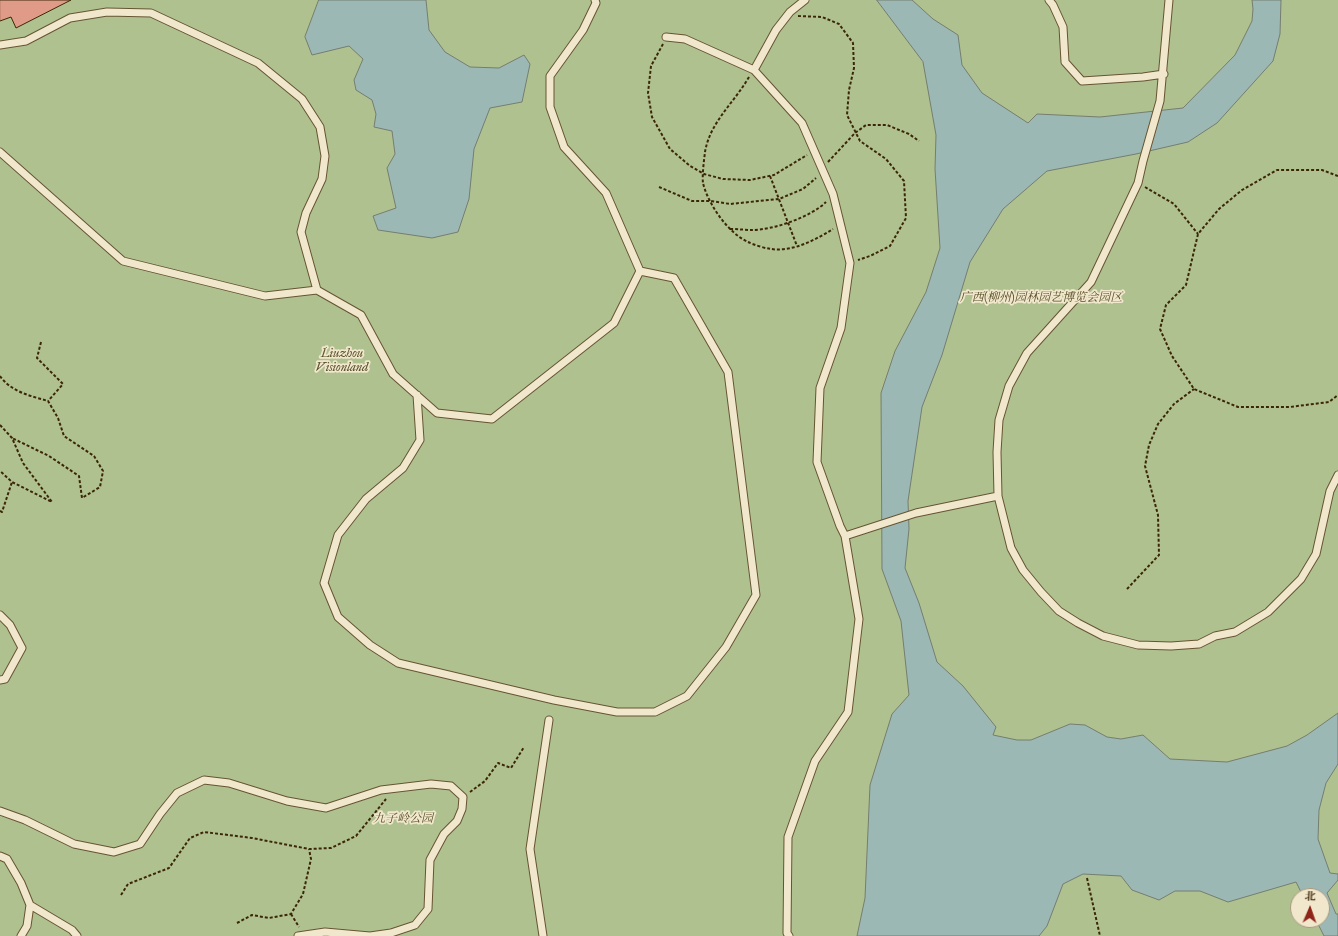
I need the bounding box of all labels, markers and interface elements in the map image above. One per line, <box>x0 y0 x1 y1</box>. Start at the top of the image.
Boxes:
park label: 广西(柳州)园林园艺博览会园区 <box>960 291 1122 305</box>
park label: Liuzhou Visionland <box>316 347 368 375</box>
park label: 九子岭公园 <box>373 812 433 826</box>
north arrow <box>1290 888 1330 928</box>
text: 北 <box>1305 890 1316 903</box>

